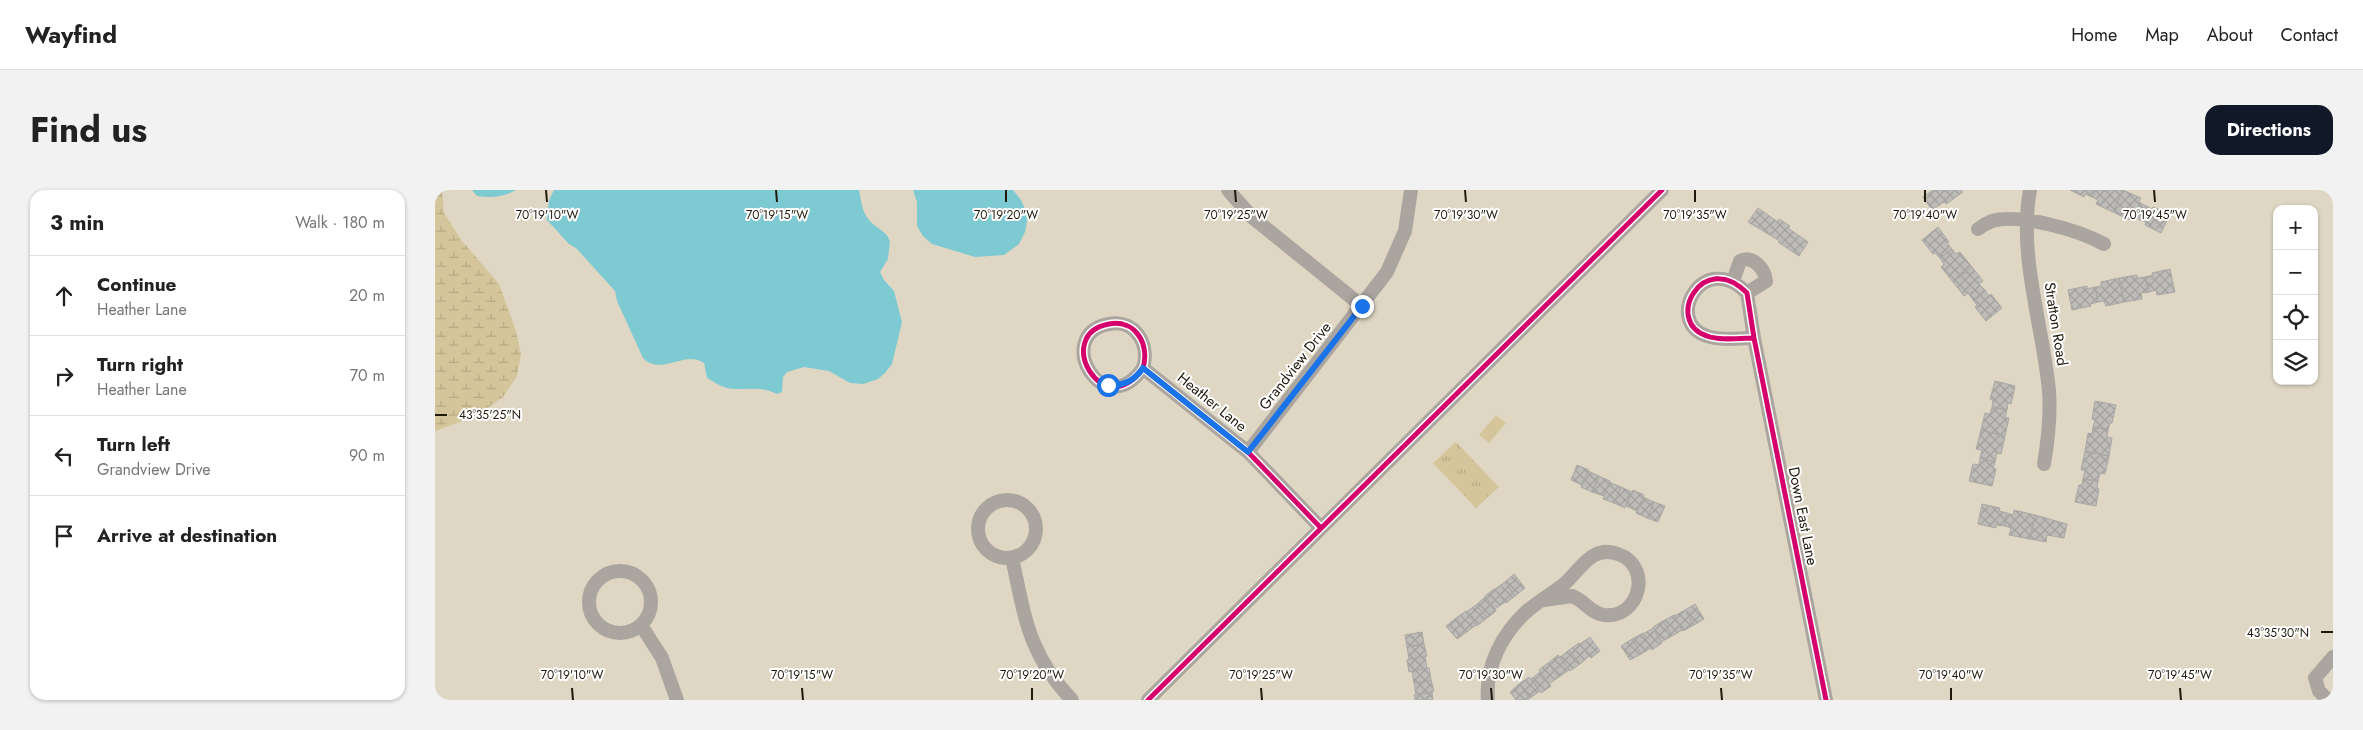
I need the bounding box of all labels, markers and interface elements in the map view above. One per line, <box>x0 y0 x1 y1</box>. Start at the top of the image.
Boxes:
text: Wayfind <box>25 17 117 52</box>
text: Home <box>2071 22 2117 48</box>
text: Map <box>2145 22 2179 48</box>
text: About <box>2207 22 2252 48</box>
text: Contact <box>2280 22 2338 48</box>
text: Find us <box>30 105 147 155</box>
button: Directions <box>2205 105 2333 155</box>
map controls <box>2273 205 2318 385</box>
button: + <box>2273 205 2318 250</box>
text: 70°19'10"W <box>516 206 578 224</box>
text: 70°19'15"W <box>746 206 808 224</box>
text: 70°19'20"W <box>974 206 1038 224</box>
text: 70°19'25"W <box>1204 206 1268 224</box>
text: 70°19'30"W <box>1434 206 1498 224</box>
text: 70°19'35"W <box>1663 206 1727 224</box>
text: 70°19'40"W <box>1893 206 1957 224</box>
text: 70°19'45"W <box>2123 206 2187 224</box>
text: 3 min <box>50 208 104 238</box>
text: Walk · 180 m <box>295 211 385 234</box>
button: − <box>2273 250 2318 295</box>
text: Continue <box>97 271 176 298</box>
street label: Stratton Road <box>2039 281 2073 367</box>
icon: ahead <box>50 282 78 310</box>
text: 20 m <box>349 284 385 307</box>
route end <box>1351 295 1374 318</box>
button: locate <box>2273 295 2318 340</box>
text: Heather Lane <box>97 298 187 321</box>
street label: Grandview Drive <box>1254 317 1337 415</box>
button: layers <box>2273 340 2318 385</box>
text: Turn right <box>97 351 183 378</box>
icon: right <box>50 362 78 390</box>
text: 70 m <box>350 364 385 387</box>
street label: Heather Lane <box>1172 367 1252 437</box>
route start <box>1097 374 1120 397</box>
text: Heather Lane <box>97 378 187 401</box>
text: 43°35'25"N <box>459 406 521 424</box>
text: Turn left <box>97 431 170 458</box>
icon: left <box>50 442 78 470</box>
text: 90 m <box>349 444 385 467</box>
text: Grandview Drive <box>97 458 211 481</box>
street label: Down East Lane <box>1783 465 1823 567</box>
icon: arrive <box>50 522 78 550</box>
text: Arrive at destination <box>97 522 277 549</box>
text: 43°35'30"N <box>2247 624 2309 642</box>
text: 70°19'10"W <box>541 666 603 684</box>
text: 70°19'15"W <box>771 666 833 684</box>
text: 70°19'20"W <box>1000 666 1064 684</box>
text: 70°19'25"W <box>1229 666 1293 684</box>
text: 70°19'30"W <box>1459 666 1523 684</box>
text: 70°19'35"W <box>1689 666 1753 684</box>
text: 70°19'40"W <box>1919 666 1983 684</box>
text: 70°19'45"W <box>2148 666 2212 684</box>

